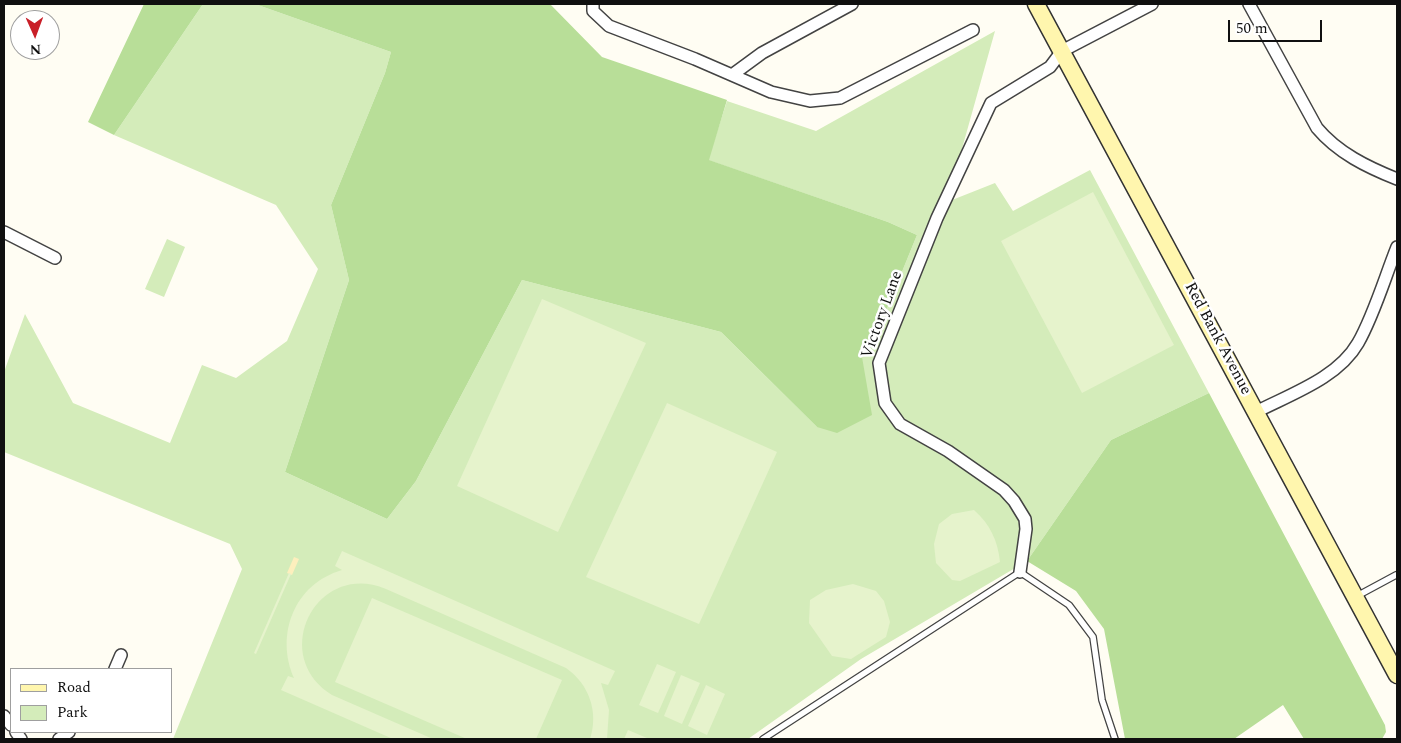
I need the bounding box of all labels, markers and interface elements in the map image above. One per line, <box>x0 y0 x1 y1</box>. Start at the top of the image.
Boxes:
north arrow <box>10 10 60 60</box>
scale bar <box>1231 10 1325 42</box>
text: 50 m <box>1236 17 1268 40</box>
text: N <box>29 39 42 60</box>
street label: Victory Lane <box>858 269 908 361</box>
street label: Red Bank Avenue <box>1179 279 1255 399</box>
legend <box>10 668 172 733</box>
text: Road <box>57 676 91 699</box>
text: Park <box>57 701 88 724</box>

